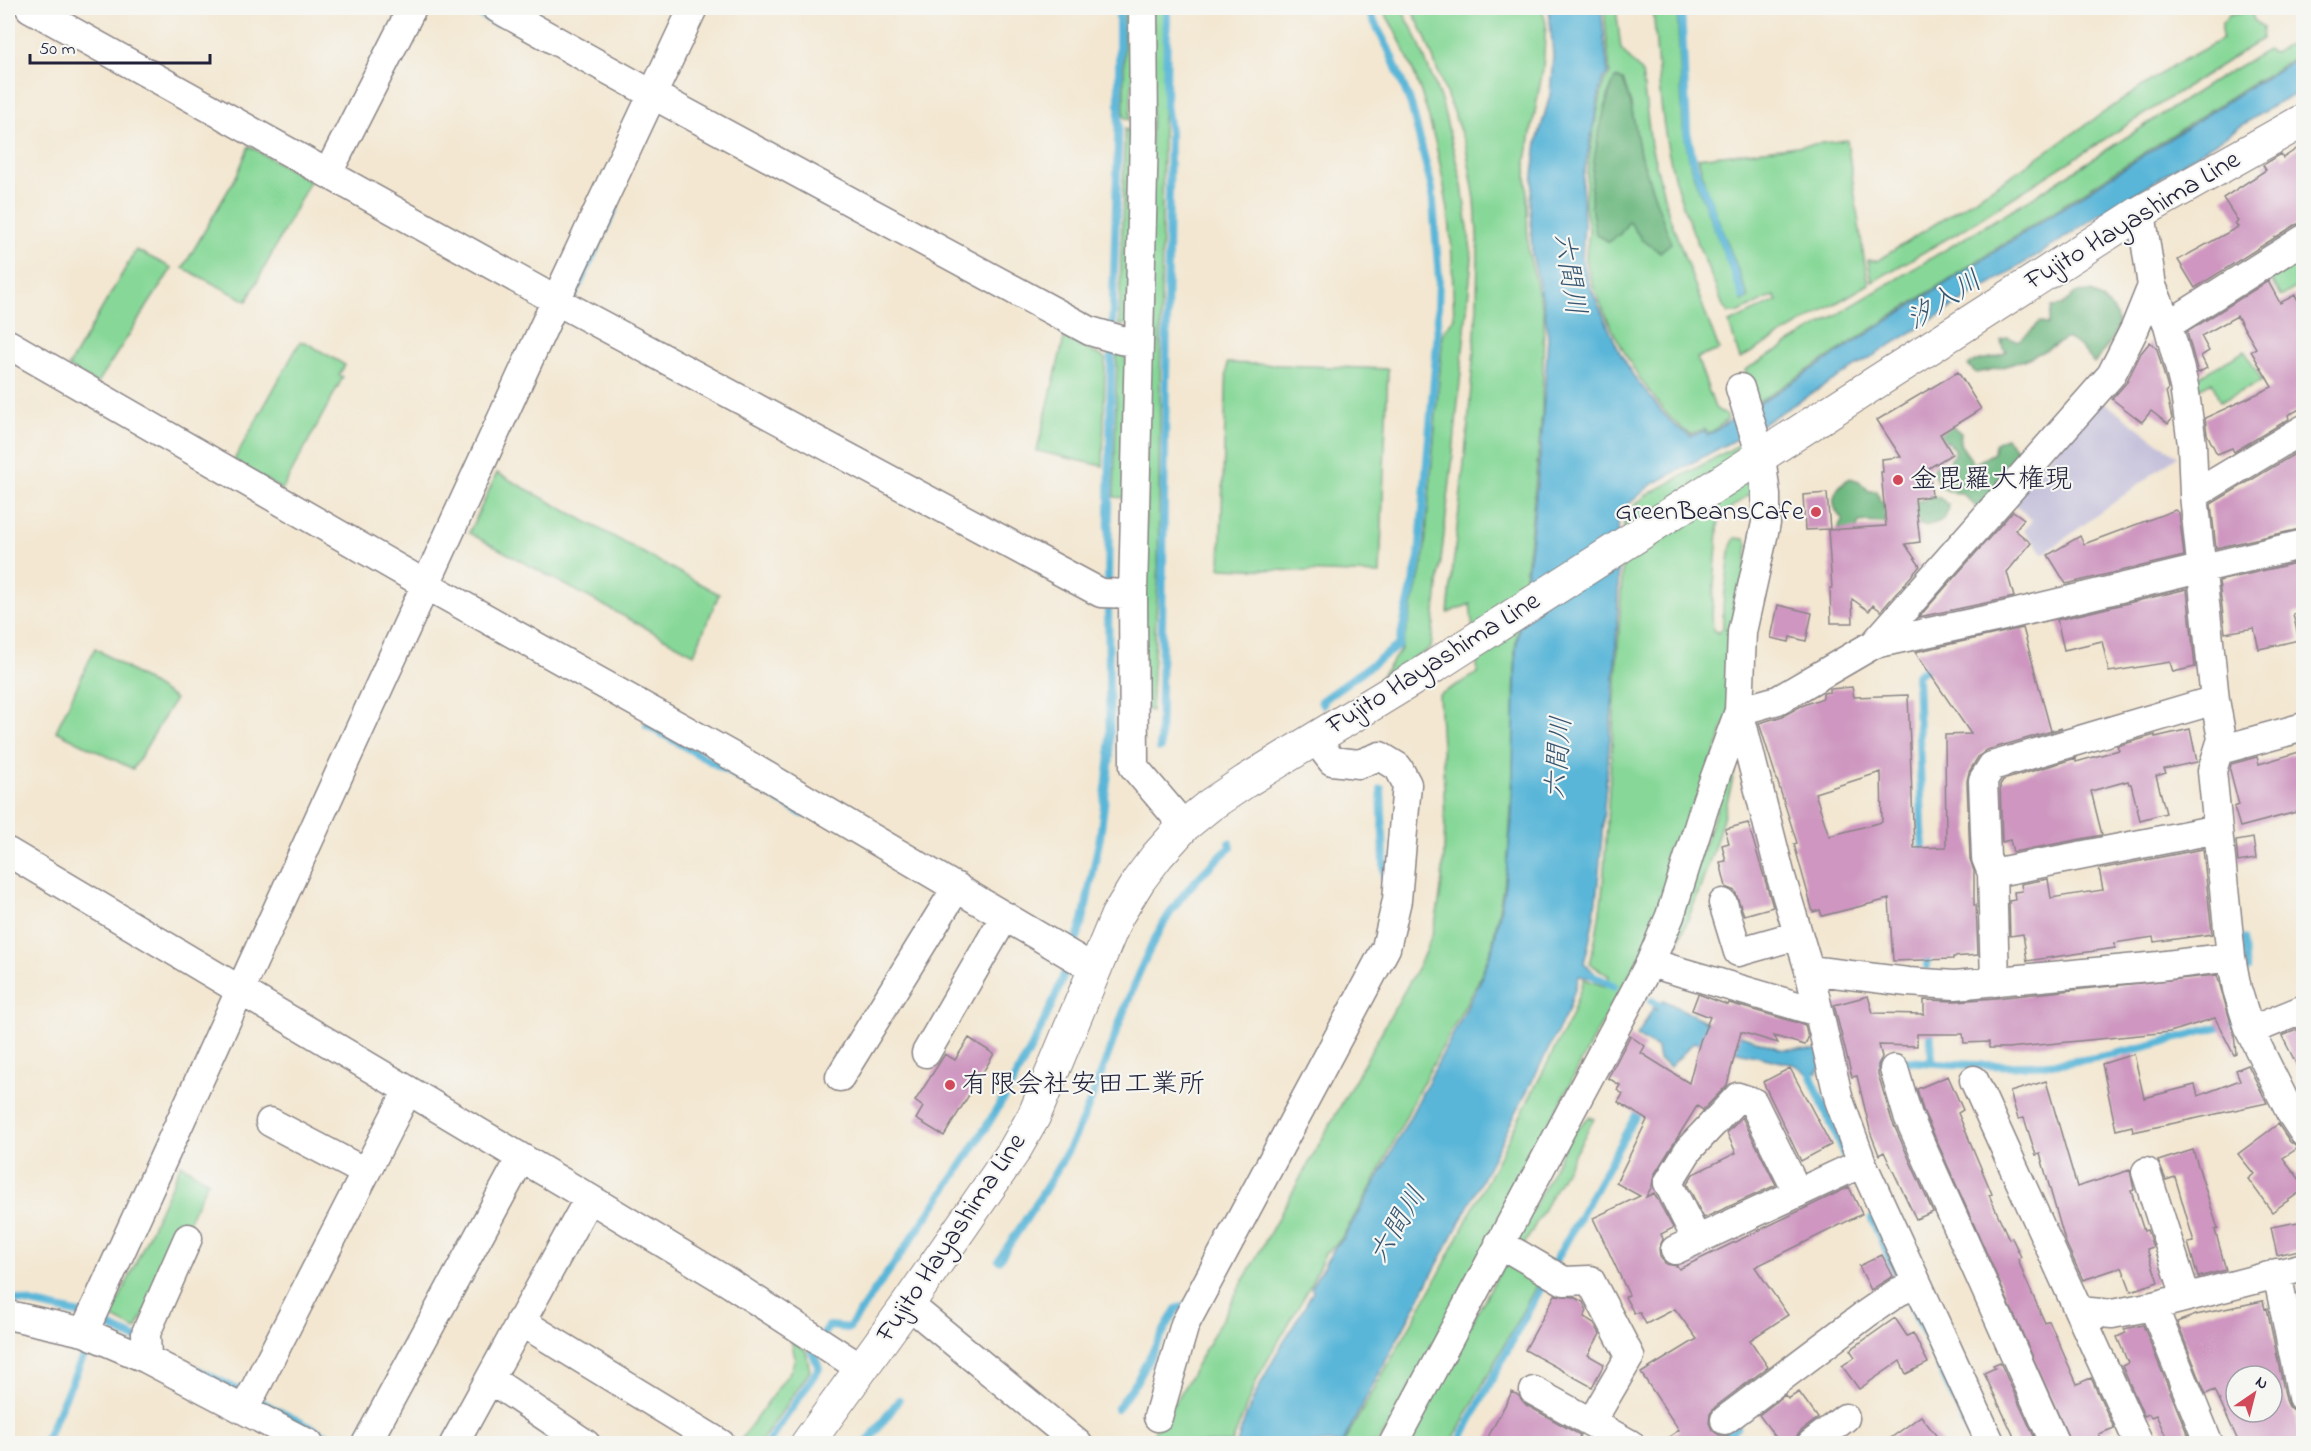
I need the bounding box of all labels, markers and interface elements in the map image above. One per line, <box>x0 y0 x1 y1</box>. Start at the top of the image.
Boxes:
scale bar <box>30 27 210 65</box>
text: 50 m <box>39 37 76 63</box>
street label: Fujito Hayashima Line <box>2017 141 2249 301</box>
water label: 六間川 <box>1541 229 1595 319</box>
water label: 汐入川 <box>1899 262 1991 342</box>
place label: 金毘羅大権現 <box>1910 461 2072 500</box>
marker: 金毘羅大権現 <box>1891 473 1905 487</box>
place label: GreenBeansCafe <box>1615 493 1805 532</box>
marker: GreenBeansCafe <box>1809 505 1823 519</box>
street label: Fujito Hayashima Line <box>1319 582 1549 746</box>
water label: 六間川 <box>1536 714 1584 802</box>
place label: 有限会社安田工業所 <box>962 1066 1205 1105</box>
marker: 有限会社安田工業所 <box>943 1078 957 1092</box>
street label: Fujito Hayashima Line <box>867 1125 1037 1351</box>
water label: 六間川 <box>1360 1179 1438 1273</box>
north arrow <box>2224 1364 2284 1424</box>
text: N <box>2250 1370 2273 1396</box>

